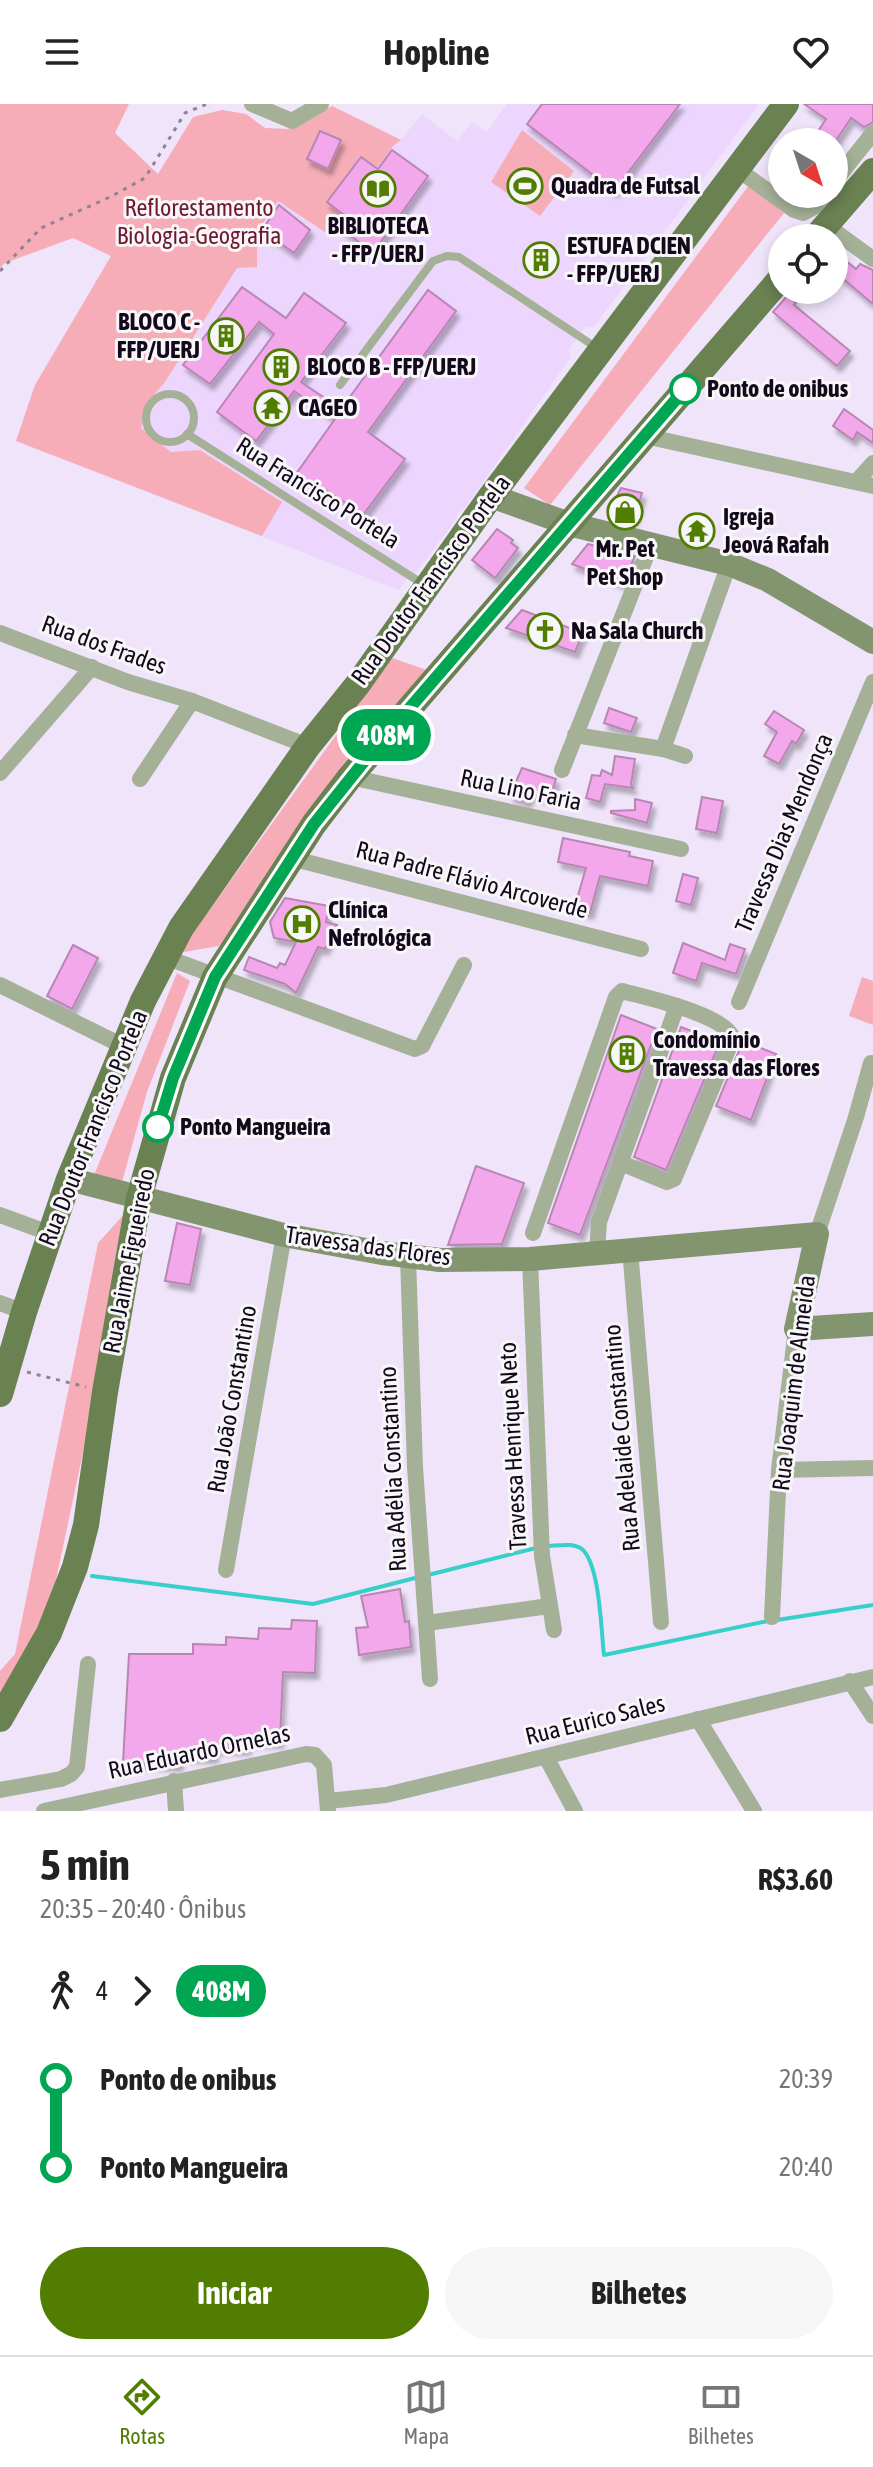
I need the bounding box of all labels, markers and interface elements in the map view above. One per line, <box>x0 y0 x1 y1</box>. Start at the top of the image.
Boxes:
icon: menu <box>40 30 84 74</box>
icon: heart <box>789 30 833 74</box>
text: Hopline <box>383 31 490 73</box>
north arrow <box>768 128 848 208</box>
map controls <box>768 128 848 304</box>
sports icon: Quadra de Futsal <box>506 167 544 205</box>
library icon: BIBLIOTECA - FFP/UERJ <box>359 170 397 208</box>
place label: Quadra de Futsal <box>551 172 700 199</box>
park label: Reflorestamento Biologia-Geografia <box>117 194 281 249</box>
place label: BIBLIOTECA - FFP/UERJ <box>327 212 429 267</box>
button: locate <box>768 224 848 304</box>
place label: ESTUFA DCIEN - FFP/UERJ <box>567 232 691 287</box>
building icon: ESTUFA DCIEN - FFP/UERJ <box>522 241 560 279</box>
place label: BLOCO C - FFP/UERJ <box>117 308 200 363</box>
building icon: BLOCO C - FFP/UERJ <box>207 317 245 355</box>
building icon: BLOCO B - FFP/UERJ <box>262 348 300 386</box>
place label: BLOCO B - FFP/UERJ <box>307 353 476 380</box>
marker: Ponto de onibus <box>670 374 700 404</box>
place label: Ponto de onibus <box>707 375 849 402</box>
temple icon: CAGEO <box>253 389 291 427</box>
place label: CAGEO <box>298 394 358 421</box>
street label: Rua Francisco Portela <box>232 431 405 554</box>
street label: Rua Doutor Francisco Portela <box>346 470 516 690</box>
shop icon: Mr. Pet Pet Shop <box>606 493 644 531</box>
place label: Igreja Jeová Rafah <box>722 503 829 558</box>
temple icon: Igreja Jeová Rafah <box>678 512 716 550</box>
place label: Mr. Pet Pet Shop <box>587 535 664 590</box>
street label: Rua dos Frades <box>38 610 170 679</box>
church icon: Na Sala Church <box>526 612 564 650</box>
place label: Na Sala Church <box>571 617 703 644</box>
line badge: 408M <box>330 709 442 761</box>
text: 408M <box>357 719 415 751</box>
street label: Travessa Dias Mendonça <box>729 729 838 936</box>
street label: Rua Lino Faria <box>458 764 584 816</box>
street label: Rua Padre Flávio Arcoverde <box>353 836 591 923</box>
place label: Clínica Nefrológica <box>328 896 431 951</box>
hospital icon: Clínica Nefrológica <box>283 905 321 943</box>
street label: Rua Doutor Francisco Portela <box>33 1006 152 1250</box>
place label: Condomínio Travessa das Flores <box>653 1026 820 1081</box>
building icon: Condomínio Travessa das Flores <box>608 1035 646 1073</box>
marker: Ponto Mangueira <box>143 1112 173 1142</box>
place label: Ponto Mangueira <box>180 1113 331 1140</box>
street label: Rua Jaime Figueiredo <box>97 1166 160 1356</box>
street label: Travessa das Flores <box>284 1221 452 1270</box>
street label: Rua Joaquim de Almeida <box>767 1274 820 1492</box>
street label: Rua João Constantino <box>202 1303 261 1495</box>
street label: Rua Adelaide Constantino <box>598 1323 645 1553</box>
street label: Travessa Henrique Neto <box>494 1341 531 1551</box>
street label: Rua Adélia Constantino <box>374 1366 411 1572</box>
street label: Rua Eurico Sales <box>522 1689 667 1750</box>
street label: Rua Eduardo Ornelas <box>106 1719 292 1784</box>
text: 5 min <box>40 1839 130 1889</box>
text: R$3.60 <box>758 1862 833 1896</box>
text: 20:35 – 20:40 · Ônibus <box>40 1894 246 1924</box>
icon: walk <box>40 1969 84 2013</box>
icon: forward <box>120 1969 164 2013</box>
text: 408M <box>192 1975 250 2007</box>
text: 4 <box>96 1976 108 2006</box>
text: Ponto de onibus <box>100 2062 276 2096</box>
text: 20:39 <box>779 2064 833 2094</box>
text: Ponto Mangueira <box>100 2150 288 2184</box>
text: 20:40 <box>779 2152 833 2182</box>
button: Iniciar <box>40 2247 429 2339</box>
button: Bilhetes <box>445 2247 833 2339</box>
tab: Rotas <box>119 2375 165 2449</box>
tab: Mapa <box>404 2375 449 2449</box>
tab: Bilhetes <box>688 2375 754 2449</box>

